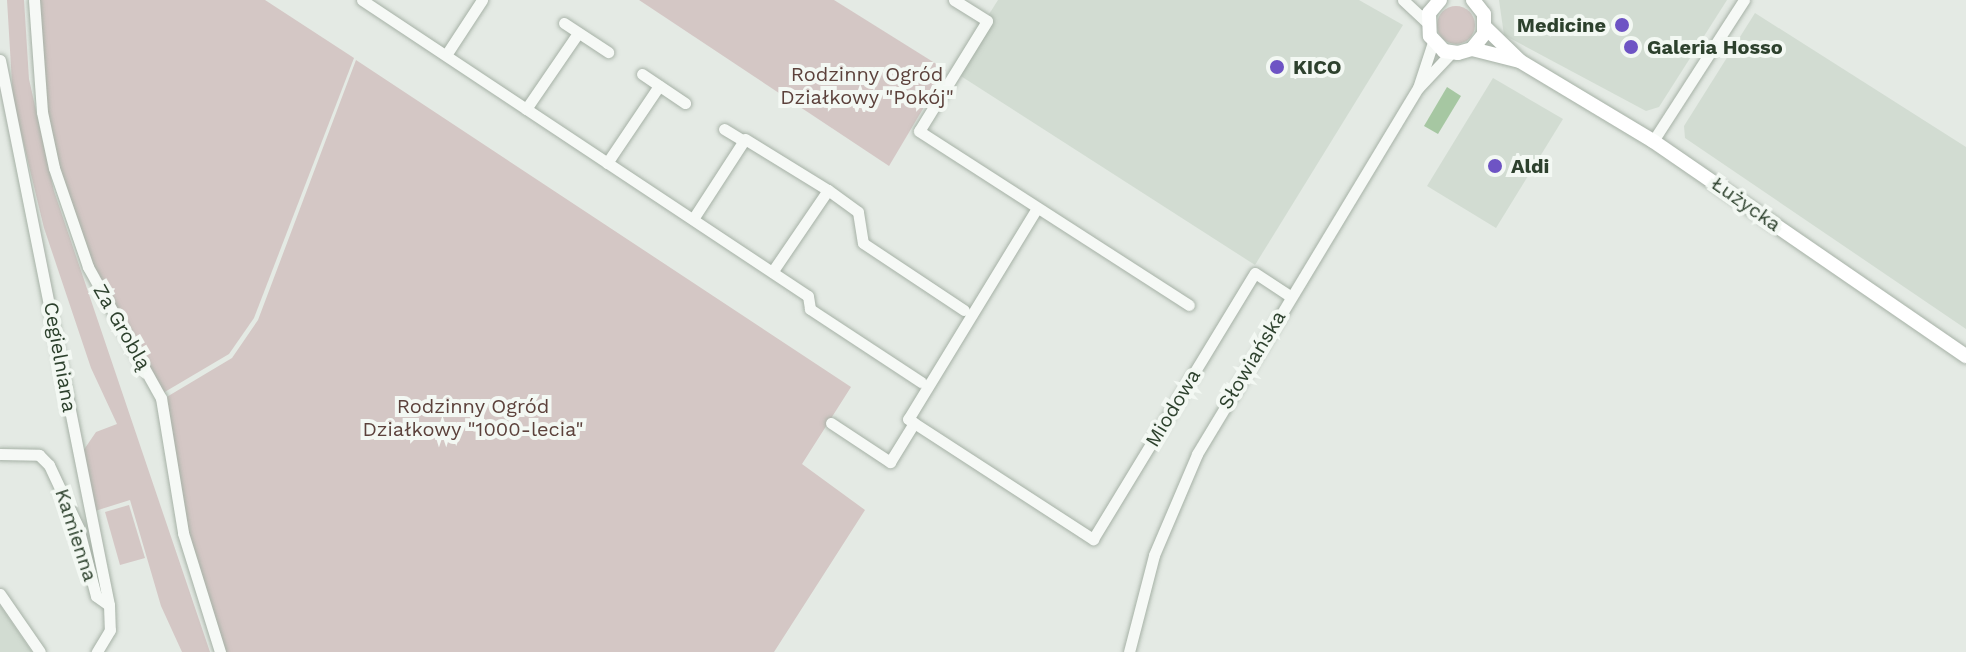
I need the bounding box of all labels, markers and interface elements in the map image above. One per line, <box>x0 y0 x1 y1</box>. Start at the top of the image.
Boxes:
place label: Medicine <box>1517 13 1606 37</box>
marker: Medicine <box>1613 16 1631 34</box>
place label: Galeria Hosso <box>1647 35 1783 59</box>
marker: Galeria Hosso <box>1622 38 1640 56</box>
place label: KICO <box>1293 55 1342 79</box>
marker: KICO <box>1268 58 1286 76</box>
park label: Rodzinny Ogród Działkowy "Pokój" <box>780 62 954 109</box>
place label: Aldi <box>1511 154 1549 178</box>
marker: Aldi <box>1486 157 1504 175</box>
street label: Łużycka <box>1707 171 1785 237</box>
street label: Za Groblą <box>88 280 156 374</box>
street label: Cegielniana <box>38 300 82 414</box>
street label: Słowiańska <box>1213 306 1291 414</box>
street label: Miodowa <box>1140 365 1206 451</box>
park label: Rodzinny Ogród Działkowy "1000-lecia" <box>362 394 584 441</box>
street label: Kamienna <box>50 486 102 584</box>

